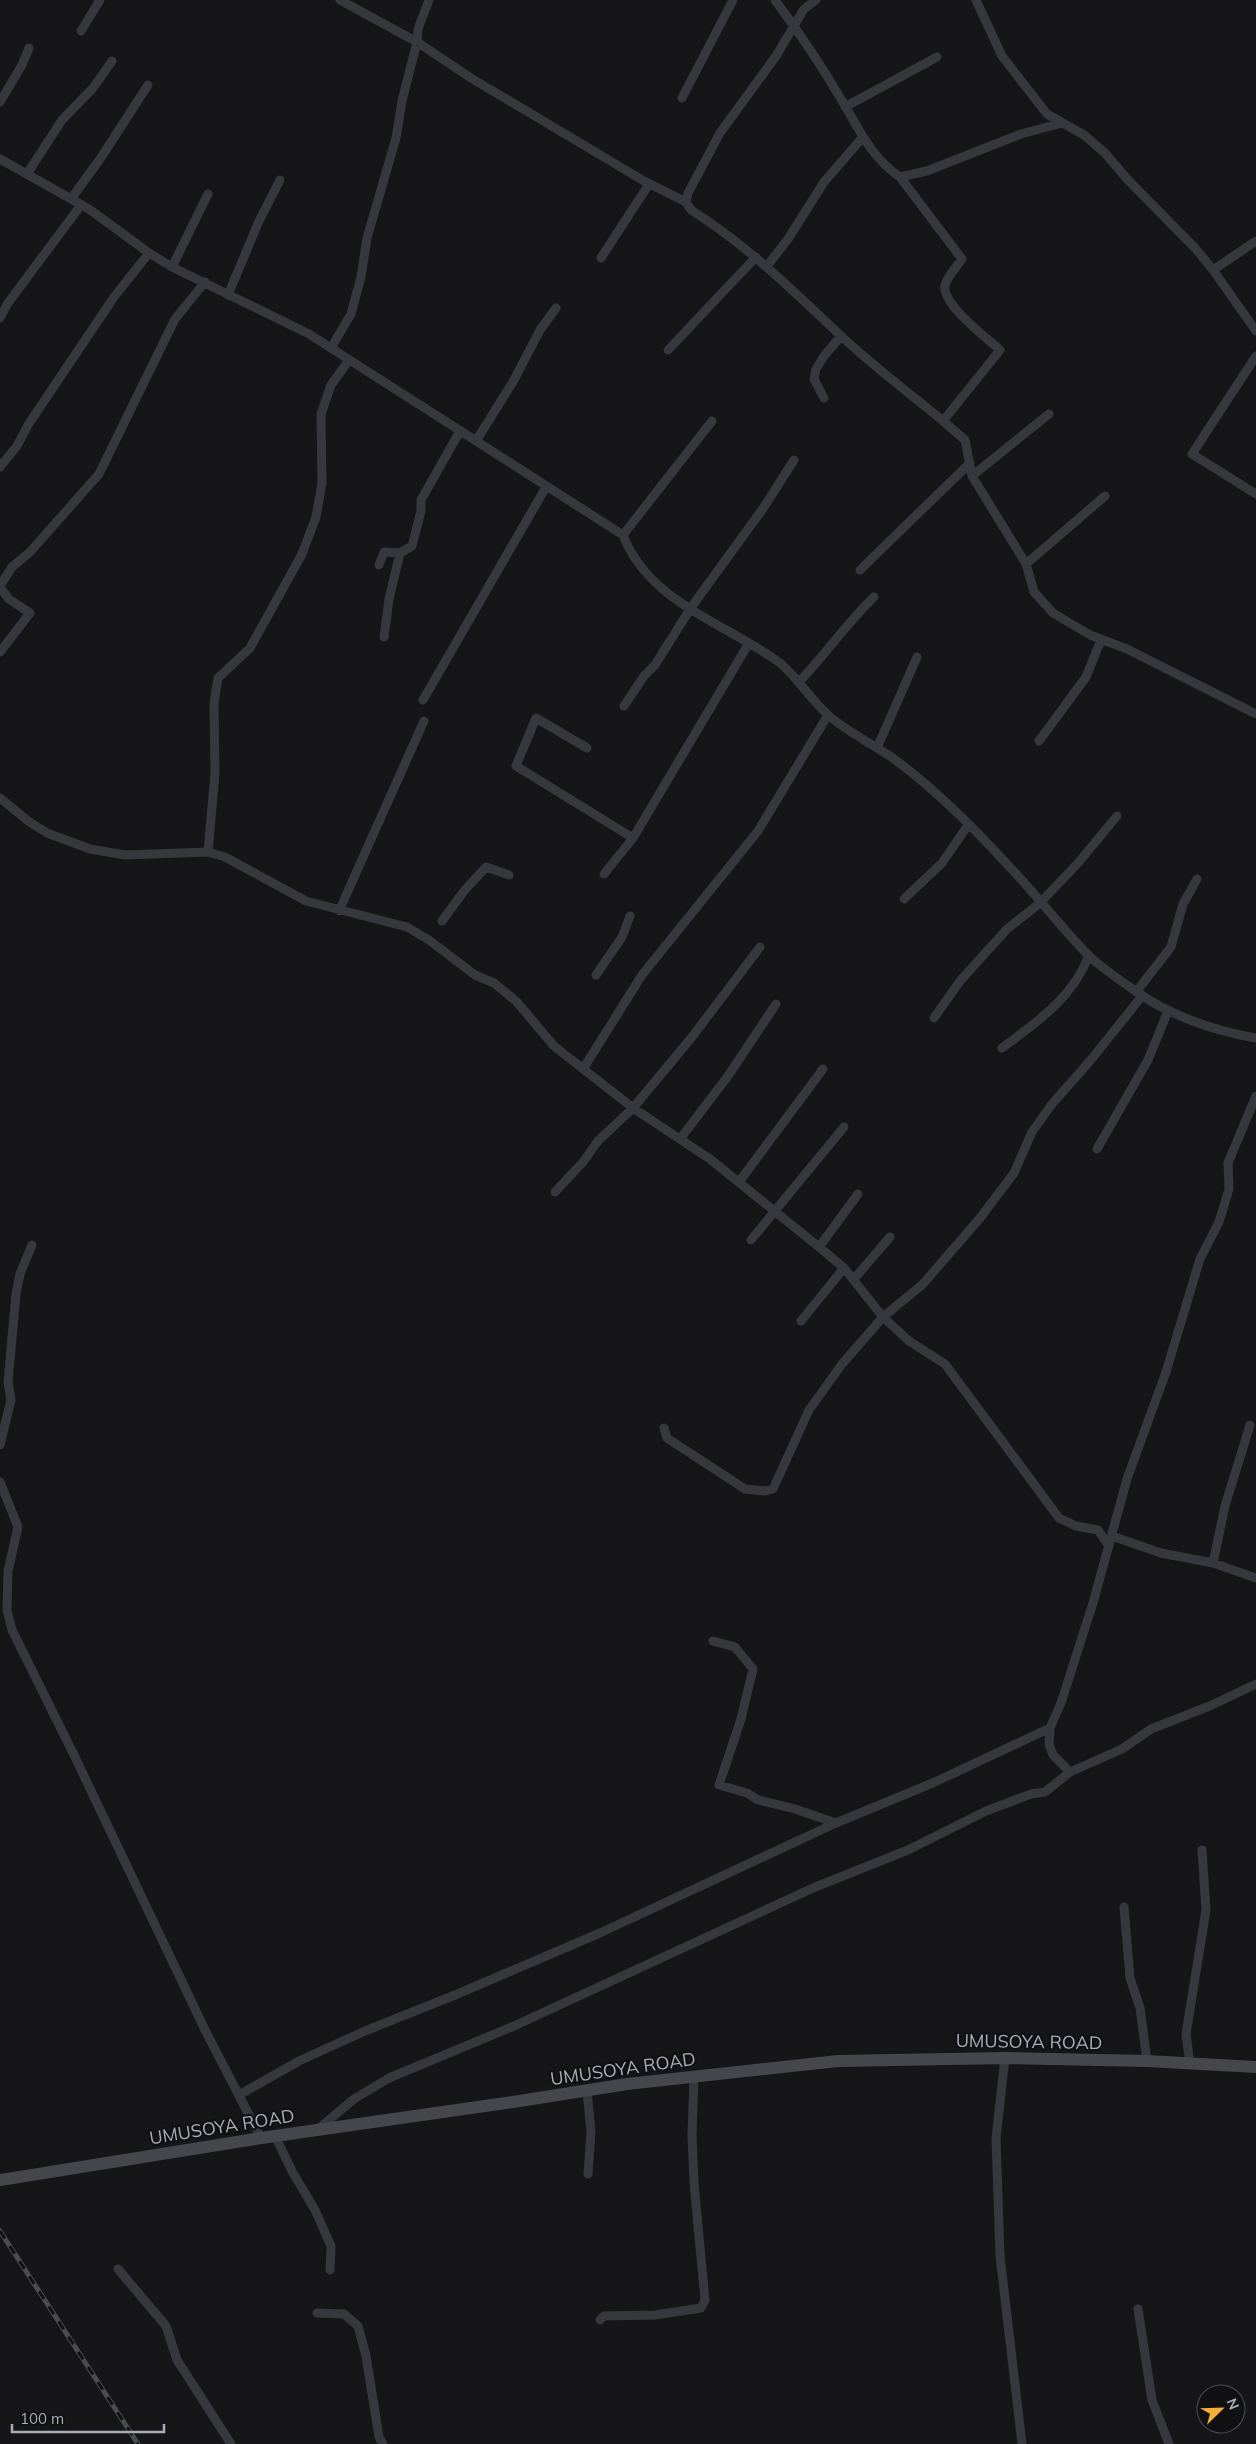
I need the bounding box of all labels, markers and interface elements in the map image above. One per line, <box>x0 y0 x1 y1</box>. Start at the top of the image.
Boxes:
street label: UMUSOYA ROAD <box>956 2029 1102 2054</box>
street label: UMUSOYA ROAD <box>549 2047 697 2090</box>
street label: UMUSOYA ROAD <box>148 2104 296 2149</box>
north arrow <box>1196 2384 1246 2434</box>
text: N <box>1223 2396 1243 2412</box>
scale bar <box>12 2402 165 2434</box>
text: 100 m <box>20 2409 64 2428</box>

